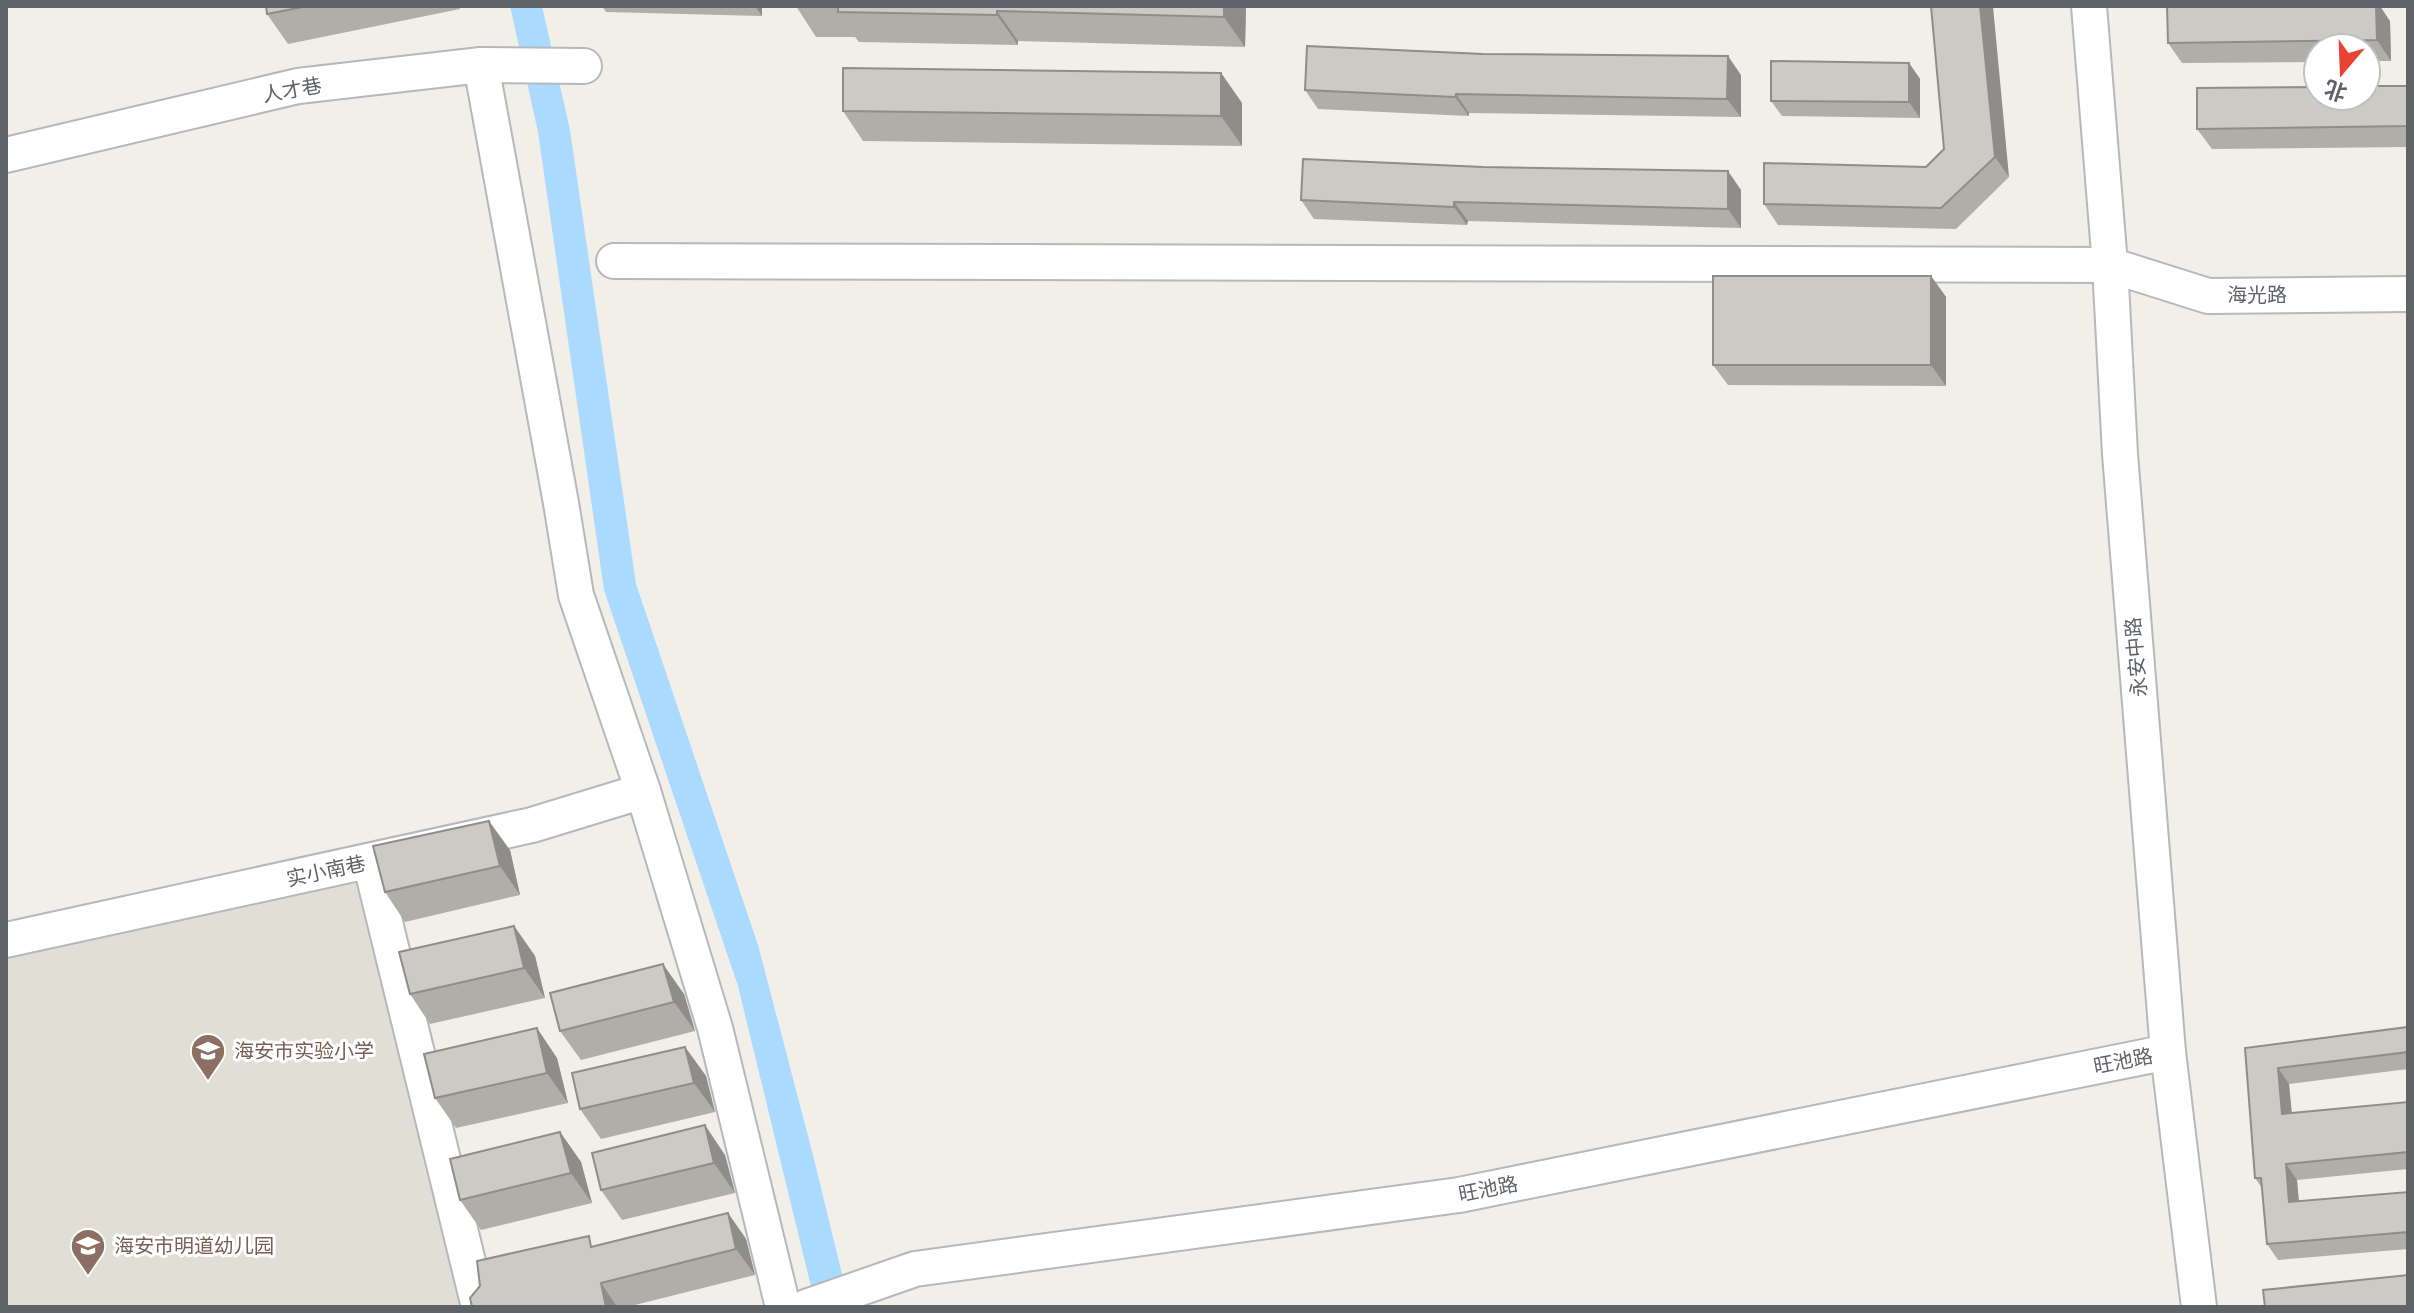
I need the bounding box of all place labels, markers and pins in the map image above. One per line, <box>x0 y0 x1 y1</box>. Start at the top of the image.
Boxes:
school or university icon: 海安市实验小学 <box>189 1032 227 1082</box>
place label: 海安市实验小学 <box>234 1040 374 1064</box>
school or university icon: 海安市明道幼儿园 <box>69 1227 107 1277</box>
place label: 海安市明道幼儿园 <box>114 1235 274 1259</box>

